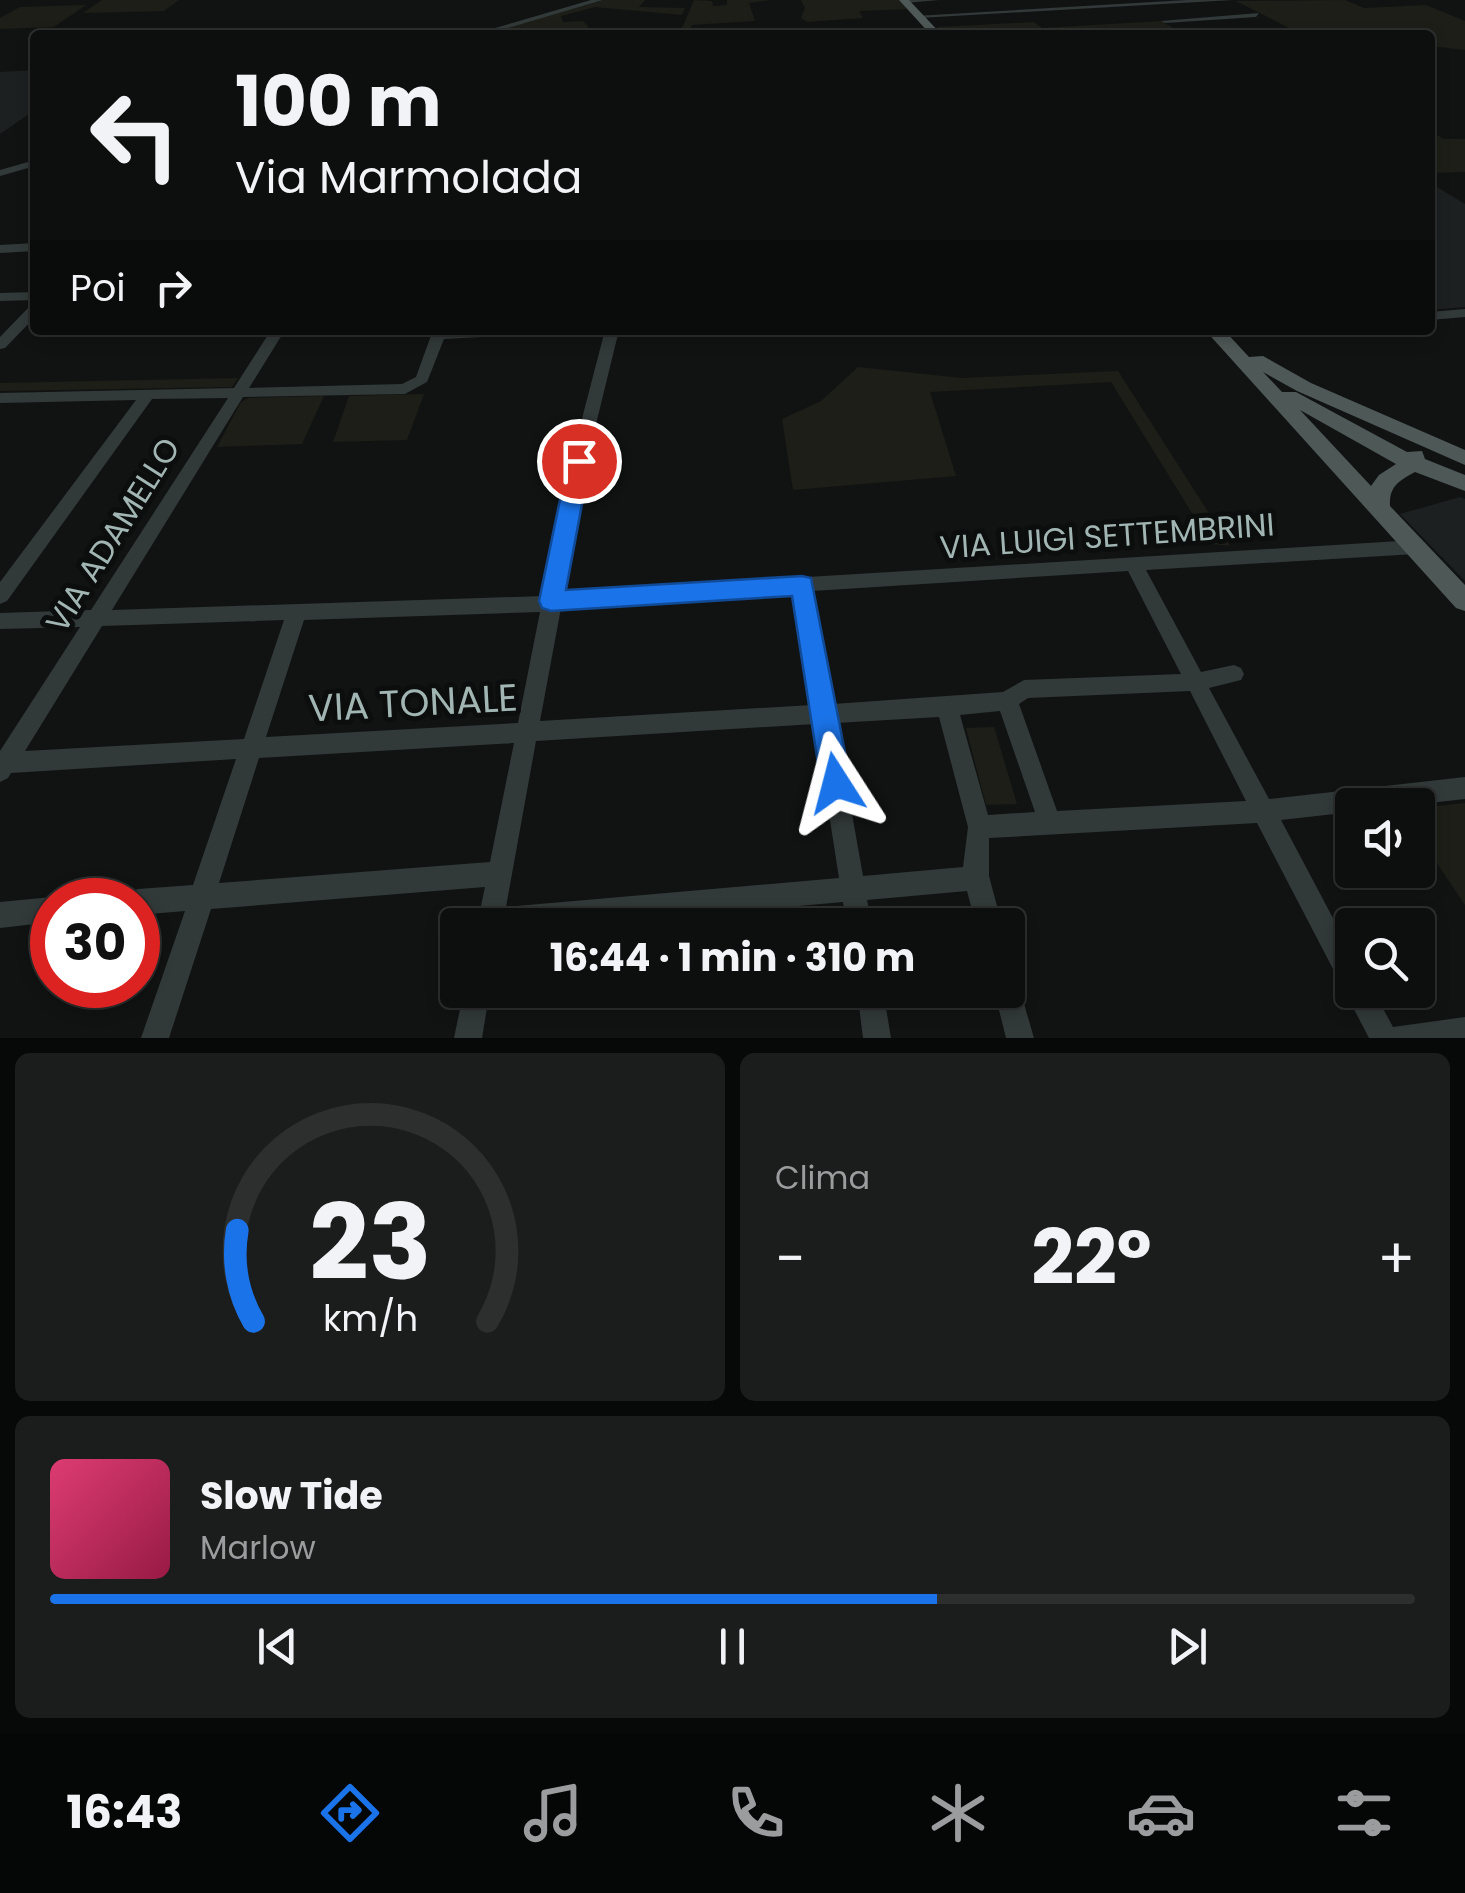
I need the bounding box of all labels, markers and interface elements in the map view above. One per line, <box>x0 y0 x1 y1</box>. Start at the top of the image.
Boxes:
text: 100 m <box>235 52 442 151</box>
icon: left <box>70 70 200 200</box>
text: Via Marmolada <box>235 146 582 209</box>
icon: right <box>146 260 201 315</box>
text: Poi <box>70 261 126 314</box>
pin <box>537 419 622 504</box>
street label: VIA ADAMELLO <box>35 429 191 641</box>
icon: arrive <box>552 434 607 489</box>
street label: VIA LUIGI SETTEMBRINI <box>938 501 1276 570</box>
street label: VIA TONALE <box>307 671 519 734</box>
position arrow <box>784 731 888 835</box>
map controls <box>1335 788 1435 1008</box>
button: sound <box>1335 788 1435 888</box>
speed limit sign: 30 <box>30 878 160 1008</box>
button: search <box>1335 908 1435 1008</box>
text: 16:44 · 1 min · 310 m <box>550 931 915 984</box>
text: Clima <box>775 1155 870 1200</box>
text: 23 <box>309 1170 431 1315</box>
text: 22° <box>1031 1205 1152 1310</box>
text: − <box>775 1220 805 1297</box>
text: + <box>1377 1220 1415 1297</box>
text: km/h <box>322 1293 418 1344</box>
text: Slow Tide <box>200 1469 383 1522</box>
text: Marlow <box>200 1525 316 1570</box>
icon: previous <box>250 1619 305 1674</box>
icon: pause <box>705 1619 760 1674</box>
icon: next <box>1160 1619 1215 1674</box>
icon: directions <box>315 1778 385 1848</box>
icon: music <box>518 1778 588 1848</box>
icon: phone <box>721 1778 791 1848</box>
icon: climate <box>923 1778 993 1848</box>
icon: car <box>1126 1778 1196 1848</box>
icon: filters <box>1329 1778 1399 1848</box>
text: 16:43 <box>66 1781 182 1844</box>

